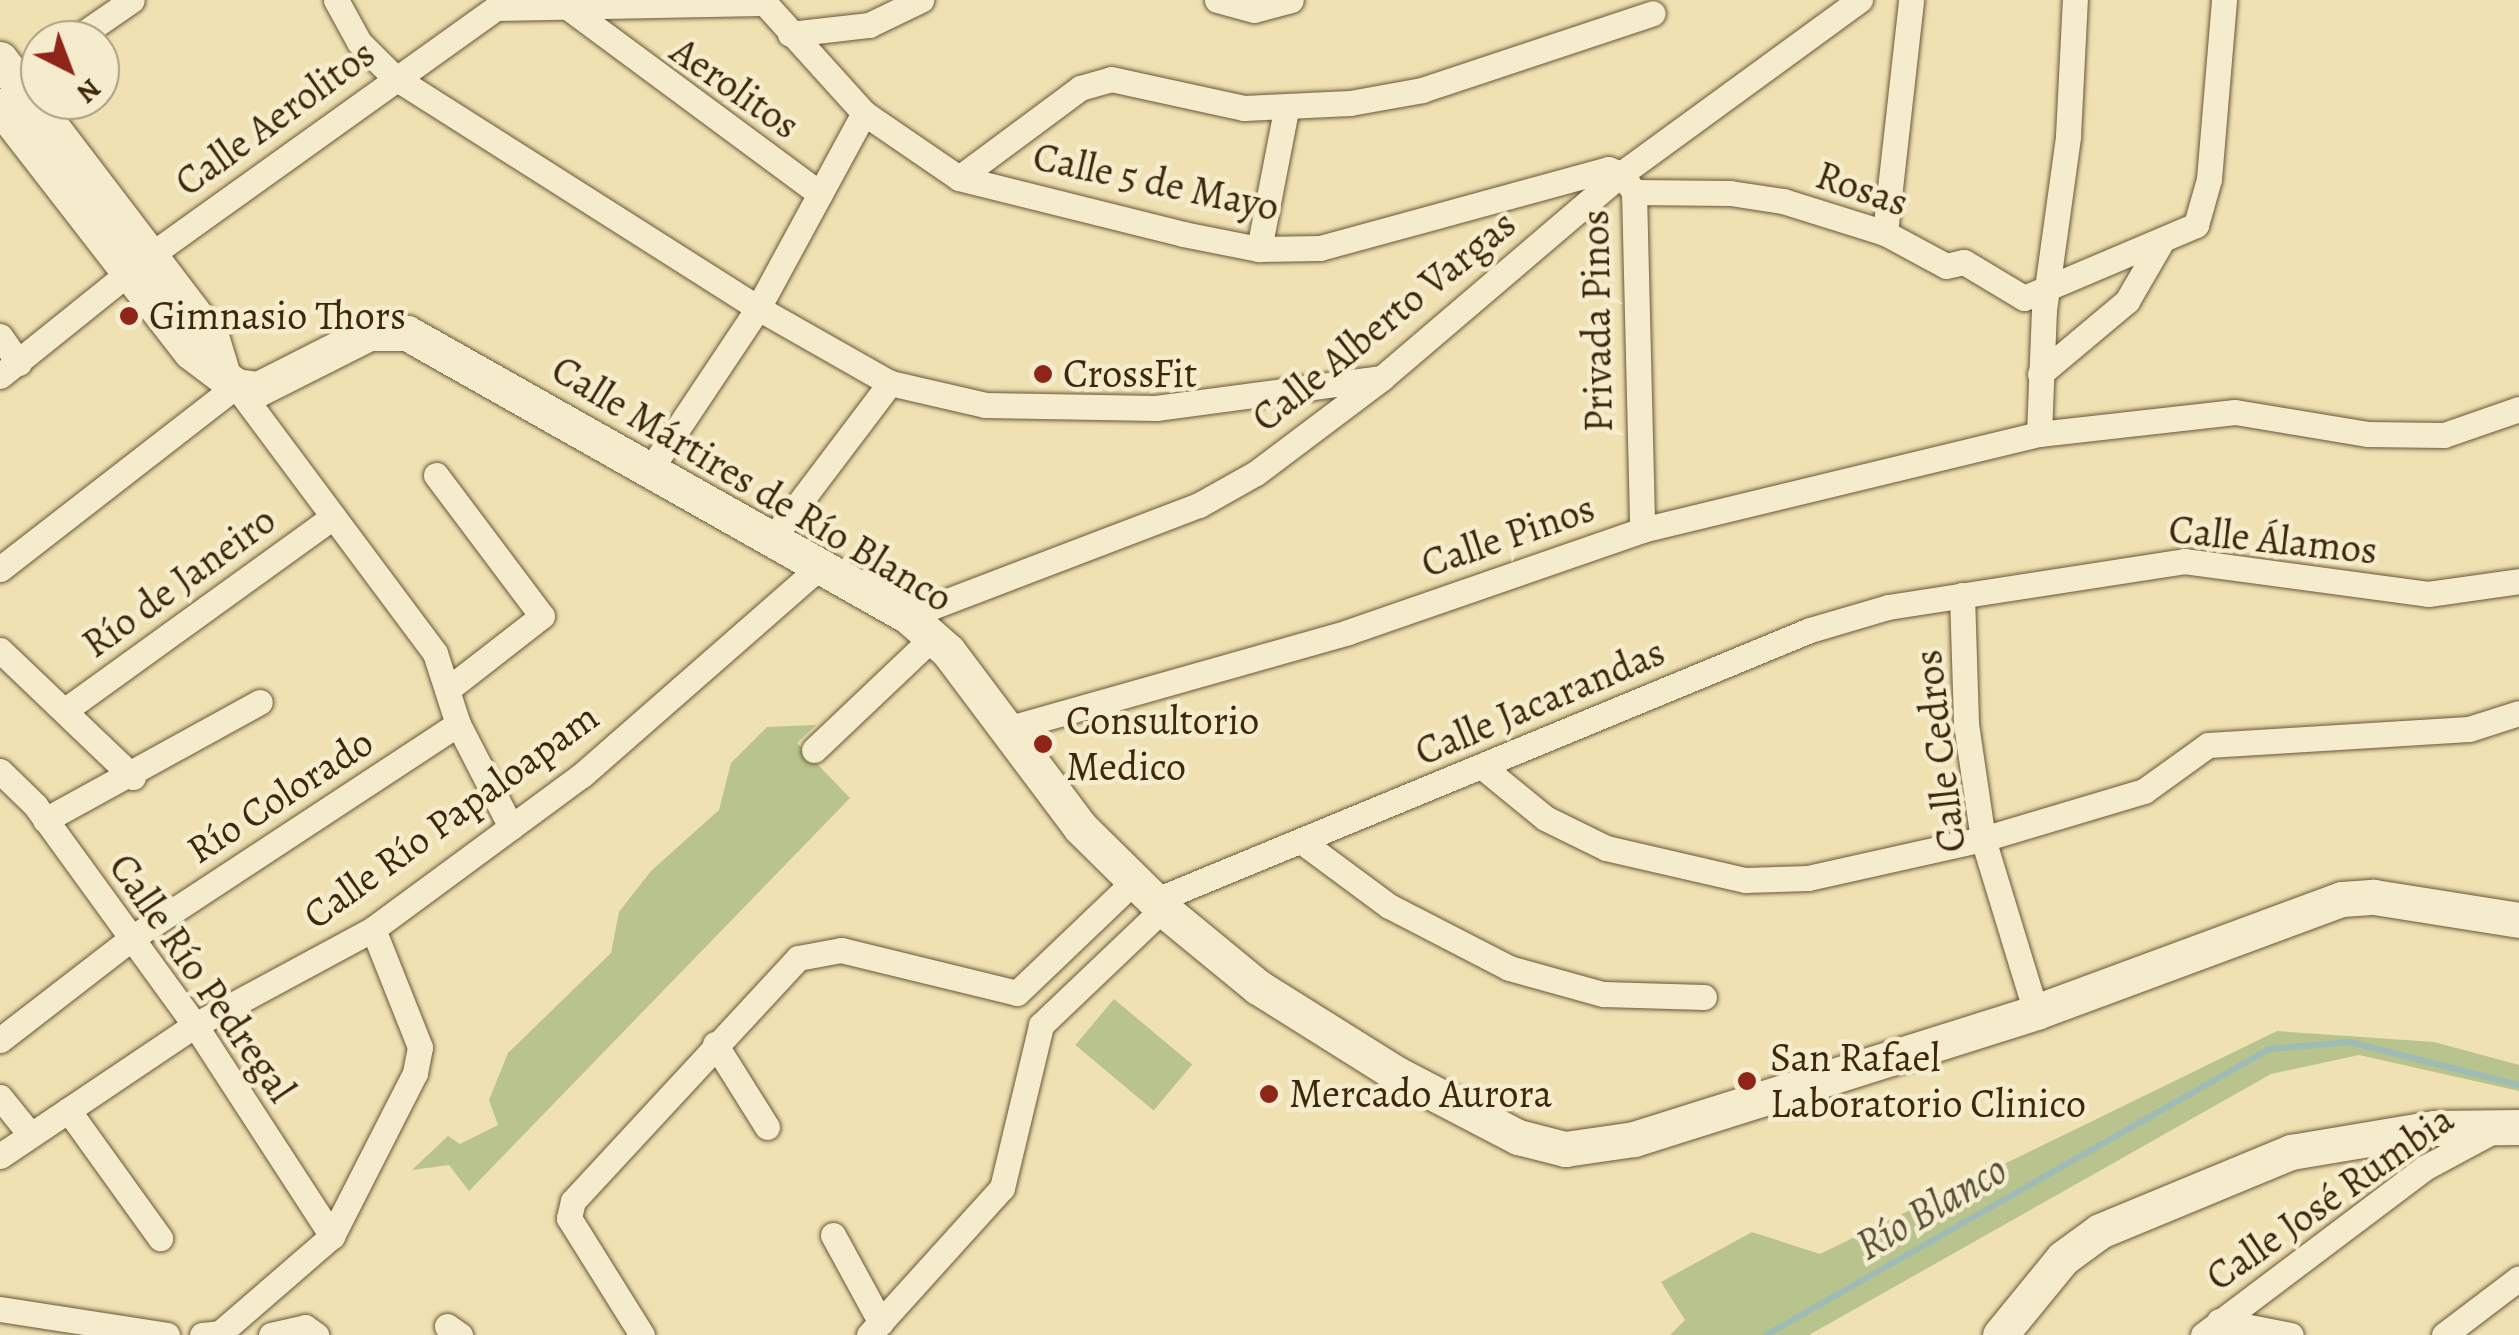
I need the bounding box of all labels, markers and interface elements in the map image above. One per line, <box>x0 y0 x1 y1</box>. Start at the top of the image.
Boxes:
north arrow <box>20 20 120 120</box>
street label: Aerolitos <box>662 27 808 149</box>
street label: Calle Aerolitos <box>166 30 384 206</box>
text: N <box>68 70 109 112</box>
street label: Calle 5 de Mayo <box>1029 133 1283 231</box>
street label: Rosas <box>1810 151 1914 227</box>
street label: Calle Alberto Vargas <box>1242 200 1526 442</box>
street label: Privada Pinos <box>1571 209 1623 433</box>
place label: Gimnasio Thors <box>149 292 406 340</box>
marker: Gimnasio Thors <box>118 305 140 327</box>
street label: Calle Mártires de Río Blanco <box>543 345 961 623</box>
place label: CrossFit <box>1063 350 1197 398</box>
marker: CrossFit <box>1032 363 1054 385</box>
street label: Calle Pinos <box>1415 484 1601 588</box>
street label: Río de Janeiro <box>73 496 285 668</box>
street label: Calle Álamos <box>2166 505 2380 575</box>
street label: Calle Jacarandas <box>1408 628 1672 776</box>
street label: Calle Cedros <box>1904 647 1976 855</box>
street label: Calle Río Papaloapam <box>294 693 608 939</box>
place label: Consultorio Medico <box>1066 697 1259 791</box>
street label: Río Colorado <box>178 718 382 874</box>
marker: Consultorio Medico <box>1030 731 1056 757</box>
street label: Calle Río Pedregal <box>99 845 305 1111</box>
place label: San Rafael Laboratorio Clinico <box>1770 1034 2086 1128</box>
marker: San Rafael Laboratorio Clinico <box>1734 1068 1760 1094</box>
place label: Mercado Aurora <box>1289 1070 1552 1118</box>
marker: Mercado Aurora <box>1258 1083 1280 1105</box>
street label: Calle José Rumbia <box>2197 1095 2463 1301</box>
water label: Río Blanco <box>1847 1144 2015 1270</box>

